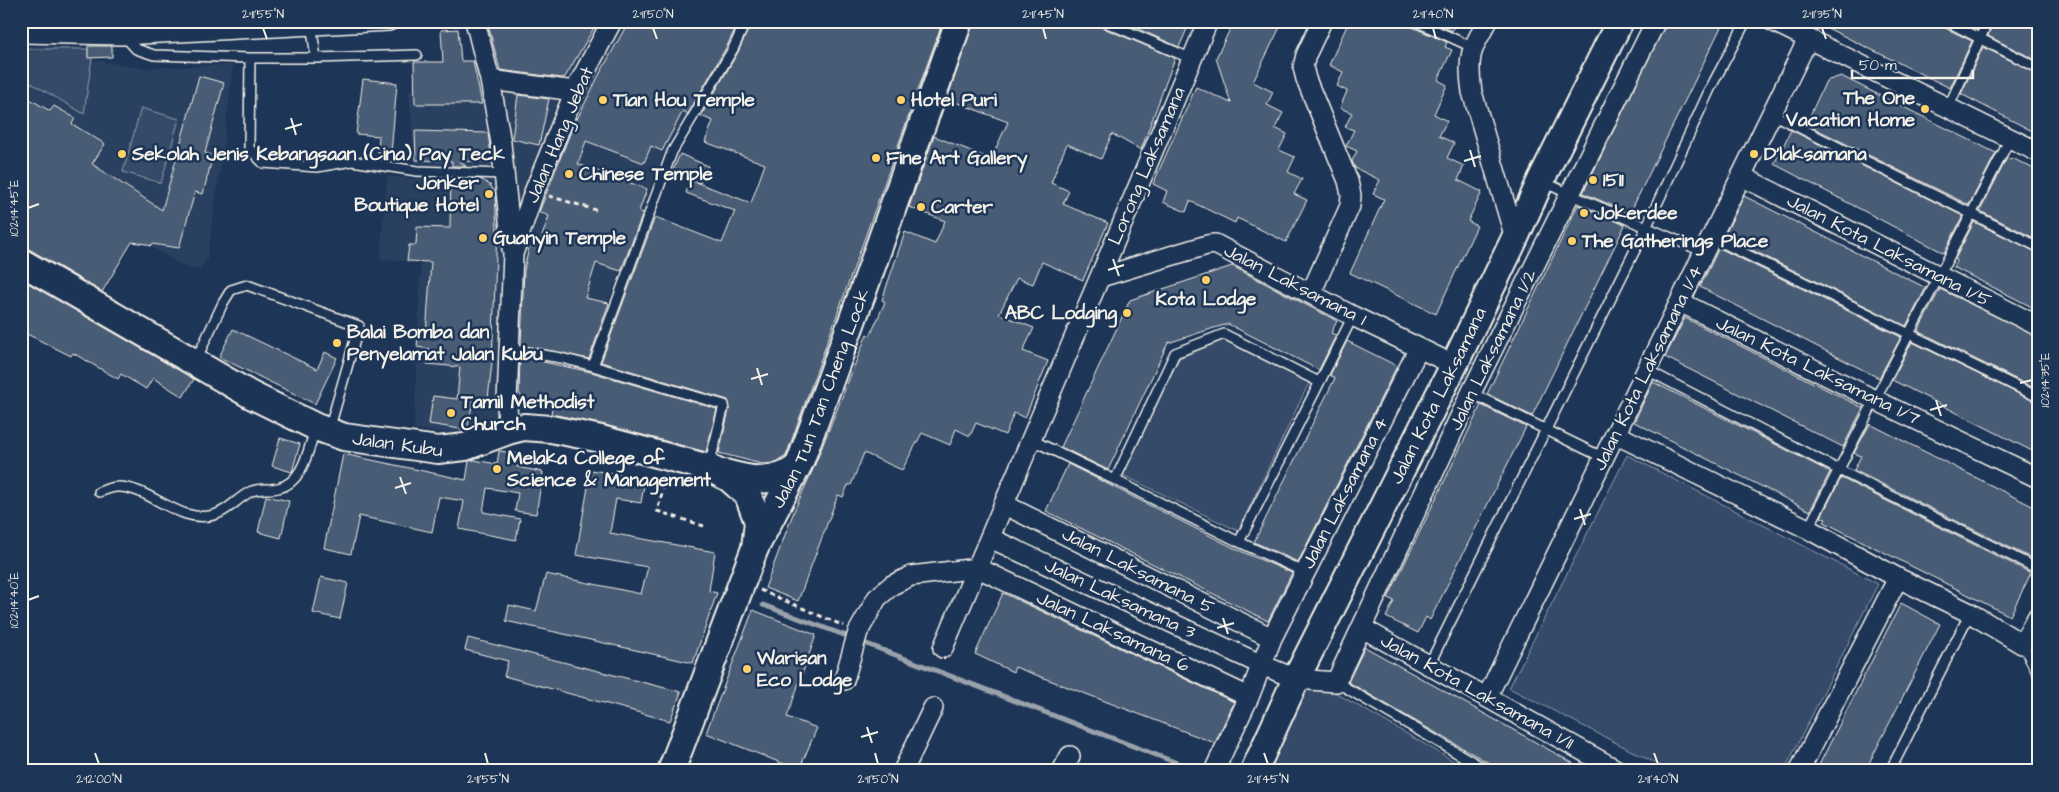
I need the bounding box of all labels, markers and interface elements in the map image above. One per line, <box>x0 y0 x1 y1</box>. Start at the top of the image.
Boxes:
text: 2°11'55"N <box>242 6 284 23</box>
text: 2°11'50"N <box>633 6 674 23</box>
text: 2°11'45"N <box>1022 6 1064 23</box>
text: 2°11'40"N <box>1413 6 1454 23</box>
text: 2°11'35"N <box>1802 6 1842 23</box>
scale bar <box>1852 48 1973 80</box>
text: 50 m <box>1859 55 1897 76</box>
street label: Jalan Hang Jebat <box>519 62 602 208</box>
street label: Lorong Laksamana <box>1102 83 1194 250</box>
place label: The One Vacation Home <box>1785 85 1916 134</box>
place label: Tian Hou Temple <box>612 87 755 114</box>
place label: Hotel Puri <box>911 87 997 114</box>
marker: Tian Hou Temple <box>597 94 609 106</box>
marker: Hotel Puri <box>895 94 907 106</box>
marker: The One Vacation Home <box>1919 103 1931 115</box>
place label: Sekolah Jenis Kebangsaan (Cina) Pay Teck <box>131 141 505 169</box>
place label: D'laksamana <box>1764 141 1867 168</box>
place label: Fine Art Gallery <box>886 145 1028 173</box>
marker: Sekolah Jenis Kebangsaan (Cina) Pay Teck <box>116 148 128 160</box>
marker: D'laksamana <box>1748 148 1760 160</box>
marker: Fine Art Gallery <box>870 152 882 164</box>
place label: Chinese Temple <box>579 161 713 188</box>
place label: 1511 <box>1603 167 1624 194</box>
marker: Chinese Temple <box>563 168 575 180</box>
place label: Jonker Boutique Hotel <box>354 170 480 219</box>
marker: 1511 <box>1587 174 1599 186</box>
text: 102°14'45"E <box>6 180 23 236</box>
marker: Jonker Boutique Hotel <box>483 188 495 200</box>
street label: Jalan Kota Laksamana 1/5 <box>1782 188 1996 315</box>
place label: Carter <box>931 194 994 221</box>
place label: Jokerdee <box>1593 200 1678 227</box>
marker: Carter <box>915 201 927 213</box>
marker: Jokerdee <box>1578 207 1590 219</box>
place label: Guanyin Temple <box>493 225 627 253</box>
place label: The Gatherings Place <box>1581 228 1769 256</box>
marker: Guanyin Temple <box>477 232 489 244</box>
marker: The Gatherings Place <box>1566 235 1578 247</box>
street label: Jalan Laksamana 1 <box>1219 237 1372 333</box>
street label: Jalan Kota Laksamana 1/4 <box>1586 261 1710 475</box>
street label: Jalan Laksamana 1/2 <box>1442 265 1544 435</box>
marker: Kota Lodge <box>1200 274 1212 286</box>
street label: Jalan Tun Tan Cheng Lock <box>765 285 876 513</box>
place label: Kota Lodge <box>1156 286 1257 314</box>
place label: ABC Lodging <box>1005 300 1117 328</box>
street label: Jalan Kota Laksamana <box>1383 303 1493 489</box>
marker: ABC Lodging <box>1121 307 1133 319</box>
street label: Jalan Kota Laksamana 1/7 <box>1711 310 1925 432</box>
place label: Balai Bomba dan Penyelamat Jalan Kubu <box>347 319 543 369</box>
marker: Balai Bomba dan Penyelamat Jalan Kubu <box>331 337 343 349</box>
text: 102°14'35"E <box>2037 353 2054 407</box>
place label: Tamil Methodist Church <box>460 389 595 438</box>
marker: Tamil Methodist Church <box>445 407 457 419</box>
street label: Jalan Laksamana 4 <box>1295 412 1395 574</box>
street label: Jalan Kubu <box>351 425 445 464</box>
place label: Melaka College of Science & Management <box>506 445 711 495</box>
marker: Melaka College of Science & Management <box>491 463 503 475</box>
street label: Jalan Laksamana 5 <box>1057 521 1219 621</box>
street label: Jalan Laksamana 3 <box>1040 552 1200 646</box>
text: 102°14'40"E <box>6 572 23 628</box>
street label: Jalan Laksamana 6 <box>1032 585 1194 679</box>
street label: Jalan Kota Laksamana 1/11 <box>1375 627 1579 757</box>
place label: Warisan Eco Lodge <box>756 645 853 695</box>
marker: Warisan Eco Lodge <box>741 663 753 675</box>
text: 2°12'00"N <box>76 771 122 788</box>
text: 2°11'55"N <box>467 771 509 788</box>
text: 2°11'50"N <box>858 771 899 788</box>
text: 2°11'45"N <box>1247 771 1289 788</box>
text: 2°11'40"N <box>1638 771 1679 788</box>

